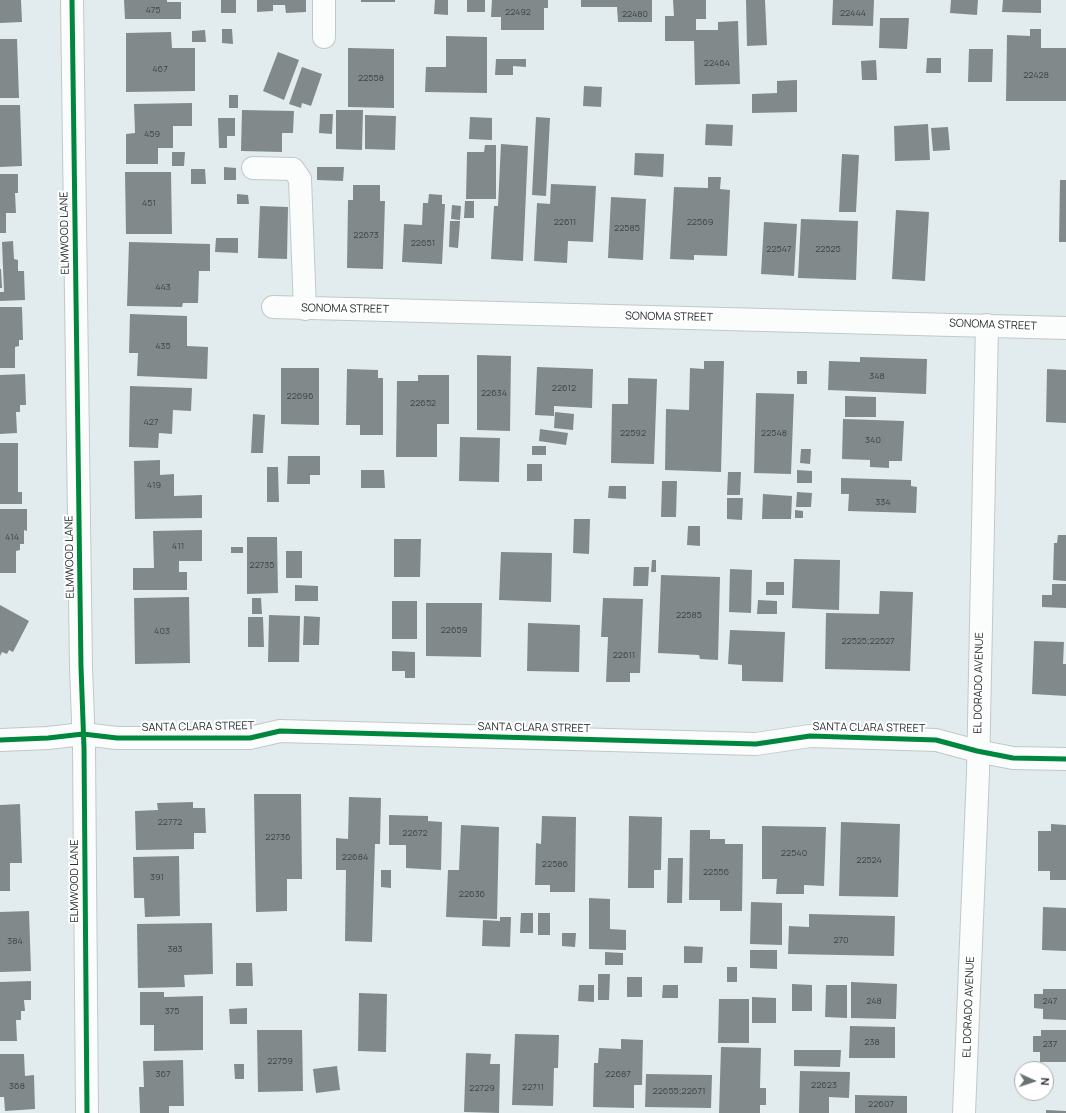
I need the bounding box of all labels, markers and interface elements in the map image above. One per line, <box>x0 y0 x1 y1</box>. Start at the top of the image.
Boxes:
house number: 475 <box>145 5 161 15</box>
house number: 22492 <box>505 7 531 17</box>
house number: 22444 <box>840 8 866 18</box>
house number: 22480 <box>622 9 648 19</box>
house number: 22464 <box>704 58 730 68</box>
house number: 467 <box>152 64 168 74</box>
house number: 22428 <box>1023 70 1049 80</box>
house number: 22558 <box>358 73 384 83</box>
house number: 459 <box>144 129 160 139</box>
street label: ELMWOOD LANE <box>58 191 72 275</box>
house number: 451 <box>142 198 156 208</box>
house number: 22611 <box>554 217 576 227</box>
house number: 22569 <box>687 217 713 227</box>
house number: 22585 <box>614 223 640 233</box>
house number: 22673 <box>353 230 379 240</box>
house number: 22651 <box>411 238 435 248</box>
house number: 22547 <box>766 244 792 254</box>
house number: 22525 <box>815 244 841 254</box>
house number: 443 <box>155 282 171 292</box>
street label: SONOMA STREET <box>301 302 389 316</box>
street label: SONOMA STREET <box>625 310 713 324</box>
street label: SONOMA STREET <box>949 317 1037 333</box>
house number: 435 <box>155 341 171 351</box>
house number: 348 <box>869 371 885 381</box>
house number: 22612 <box>552 383 576 393</box>
house number: 22634 <box>481 388 507 398</box>
house number: 22696 <box>287 391 313 401</box>
house number: 22652 <box>410 398 436 408</box>
house number: 427 <box>144 417 158 427</box>
house number: 22592 <box>620 428 646 438</box>
house number: 22548 <box>761 428 787 438</box>
house number: 340 <box>865 435 881 445</box>
house number: 419 <box>147 480 161 490</box>
house number: 334 <box>875 497 891 507</box>
street label: ELMWOOD LANE <box>63 515 77 599</box>
house number: 414 <box>5 532 19 542</box>
house number: 411 <box>172 541 184 551</box>
house number: 22735 <box>250 560 274 570</box>
house number: 22585 <box>676 610 702 620</box>
house number: 22659 <box>441 625 467 635</box>
house number: 403 <box>154 626 170 636</box>
street label: EL DORADO AVENUE <box>972 632 986 734</box>
house number: 22525;22527 <box>841 636 895 646</box>
house number: 22611 <box>613 650 635 660</box>
street label: SANTA CLARA STREET <box>142 719 254 735</box>
street label: SANTA CLARA STREET <box>478 720 590 736</box>
street label: SANTA CLARA STREET <box>813 720 925 736</box>
house number: 22772 <box>158 817 182 827</box>
house number: 22672 <box>402 828 428 838</box>
house number: 22736 <box>265 832 291 842</box>
street label: ELMWOOD LANE <box>68 839 82 923</box>
house number: 22540 <box>781 848 807 858</box>
house number: 22684 <box>342 852 368 862</box>
house number: 22524 <box>856 855 882 865</box>
house number: 22586 <box>542 859 568 869</box>
house number: 22556 <box>703 867 729 877</box>
house number: 391 <box>150 872 164 882</box>
house number: 22636 <box>459 889 485 899</box>
house number: 270 <box>833 935 849 945</box>
house number: 384 <box>7 936 23 946</box>
house number: 383 <box>167 944 183 954</box>
street label: EL DORADO AVENUE <box>961 956 977 1058</box>
house number: 248 <box>866 996 882 1006</box>
house number: 247 <box>1043 996 1057 1006</box>
house number: 375 <box>165 1006 179 1016</box>
house number: 238 <box>864 1037 880 1047</box>
house number: 237 <box>1043 1039 1057 1049</box>
house number: 22759 <box>267 1056 293 1066</box>
north arrow <box>1014 1061 1054 1101</box>
house number: 367 <box>155 1069 171 1079</box>
house number: 22687 <box>605 1069 631 1079</box>
text: N <box>1038 1077 1053 1086</box>
house number: 22623 <box>811 1080 837 1090</box>
house number: 368 <box>9 1081 25 1091</box>
house number: 22711 <box>522 1082 544 1092</box>
house number: 22729 <box>469 1083 495 1093</box>
house number: 22655;22671 <box>653 1086 705 1096</box>
house number: 22607 <box>868 1099 894 1109</box>

